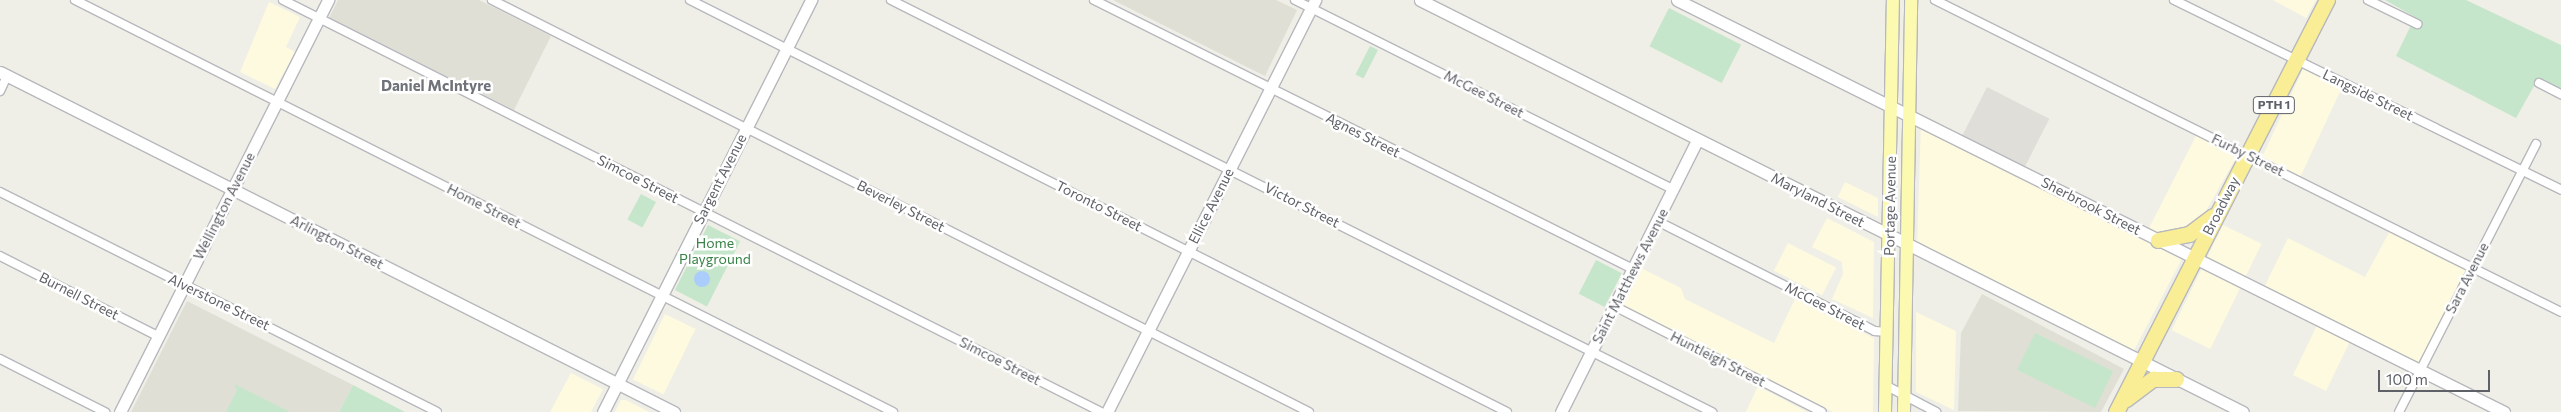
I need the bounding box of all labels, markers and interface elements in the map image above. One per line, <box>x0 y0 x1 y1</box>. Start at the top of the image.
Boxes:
street label: Langside Street <box>2320 66 2416 124</box>
street label: McGee Street <box>1441 67 1527 121</box>
district label: Daniel McIntyre <box>381 77 491 95</box>
road number: PTH 1 <box>2253 96 2295 114</box>
street label: Agnes Street <box>1323 109 1403 161</box>
street label: Furby Street <box>2209 130 2287 180</box>
street label: Sargent Avenue <box>690 131 750 227</box>
street label: Wellington Avenue <box>190 149 258 263</box>
street label: Simcoe Street <box>595 151 681 207</box>
street label: Portage Avenue <box>1881 156 1899 256</box>
street label: Ellice Avenue <box>1185 165 1237 247</box>
street label: Maryland Street <box>1768 169 1868 231</box>
street label: Sherbrook Street <box>2038 174 2144 238</box>
street label: Broadway <box>2199 174 2243 238</box>
street label: Beverley Street <box>854 177 948 235</box>
street label: Toronto Street <box>1053 177 1145 235</box>
street label: Victor Street <box>1262 179 1342 231</box>
street label: Home Street <box>444 180 524 232</box>
street label: Saint Matthews Avenue <box>1589 205 1671 347</box>
street label: Arlington Street <box>288 211 386 273</box>
park label: Home Playground <box>679 235 751 268</box>
street label: Sara Avenue <box>2442 240 2492 316</box>
street label: Burnell Street <box>36 269 122 323</box>
street label: Alverstone Street <box>165 270 273 334</box>
street label: McGee Street <box>1782 279 1868 333</box>
street label: Huntleigh Street <box>1668 328 1768 390</box>
street label: Simcoe Street <box>957 333 1043 389</box>
scale bar <box>2381 360 2494 392</box>
text: 100 m <box>2386 370 2428 388</box>

